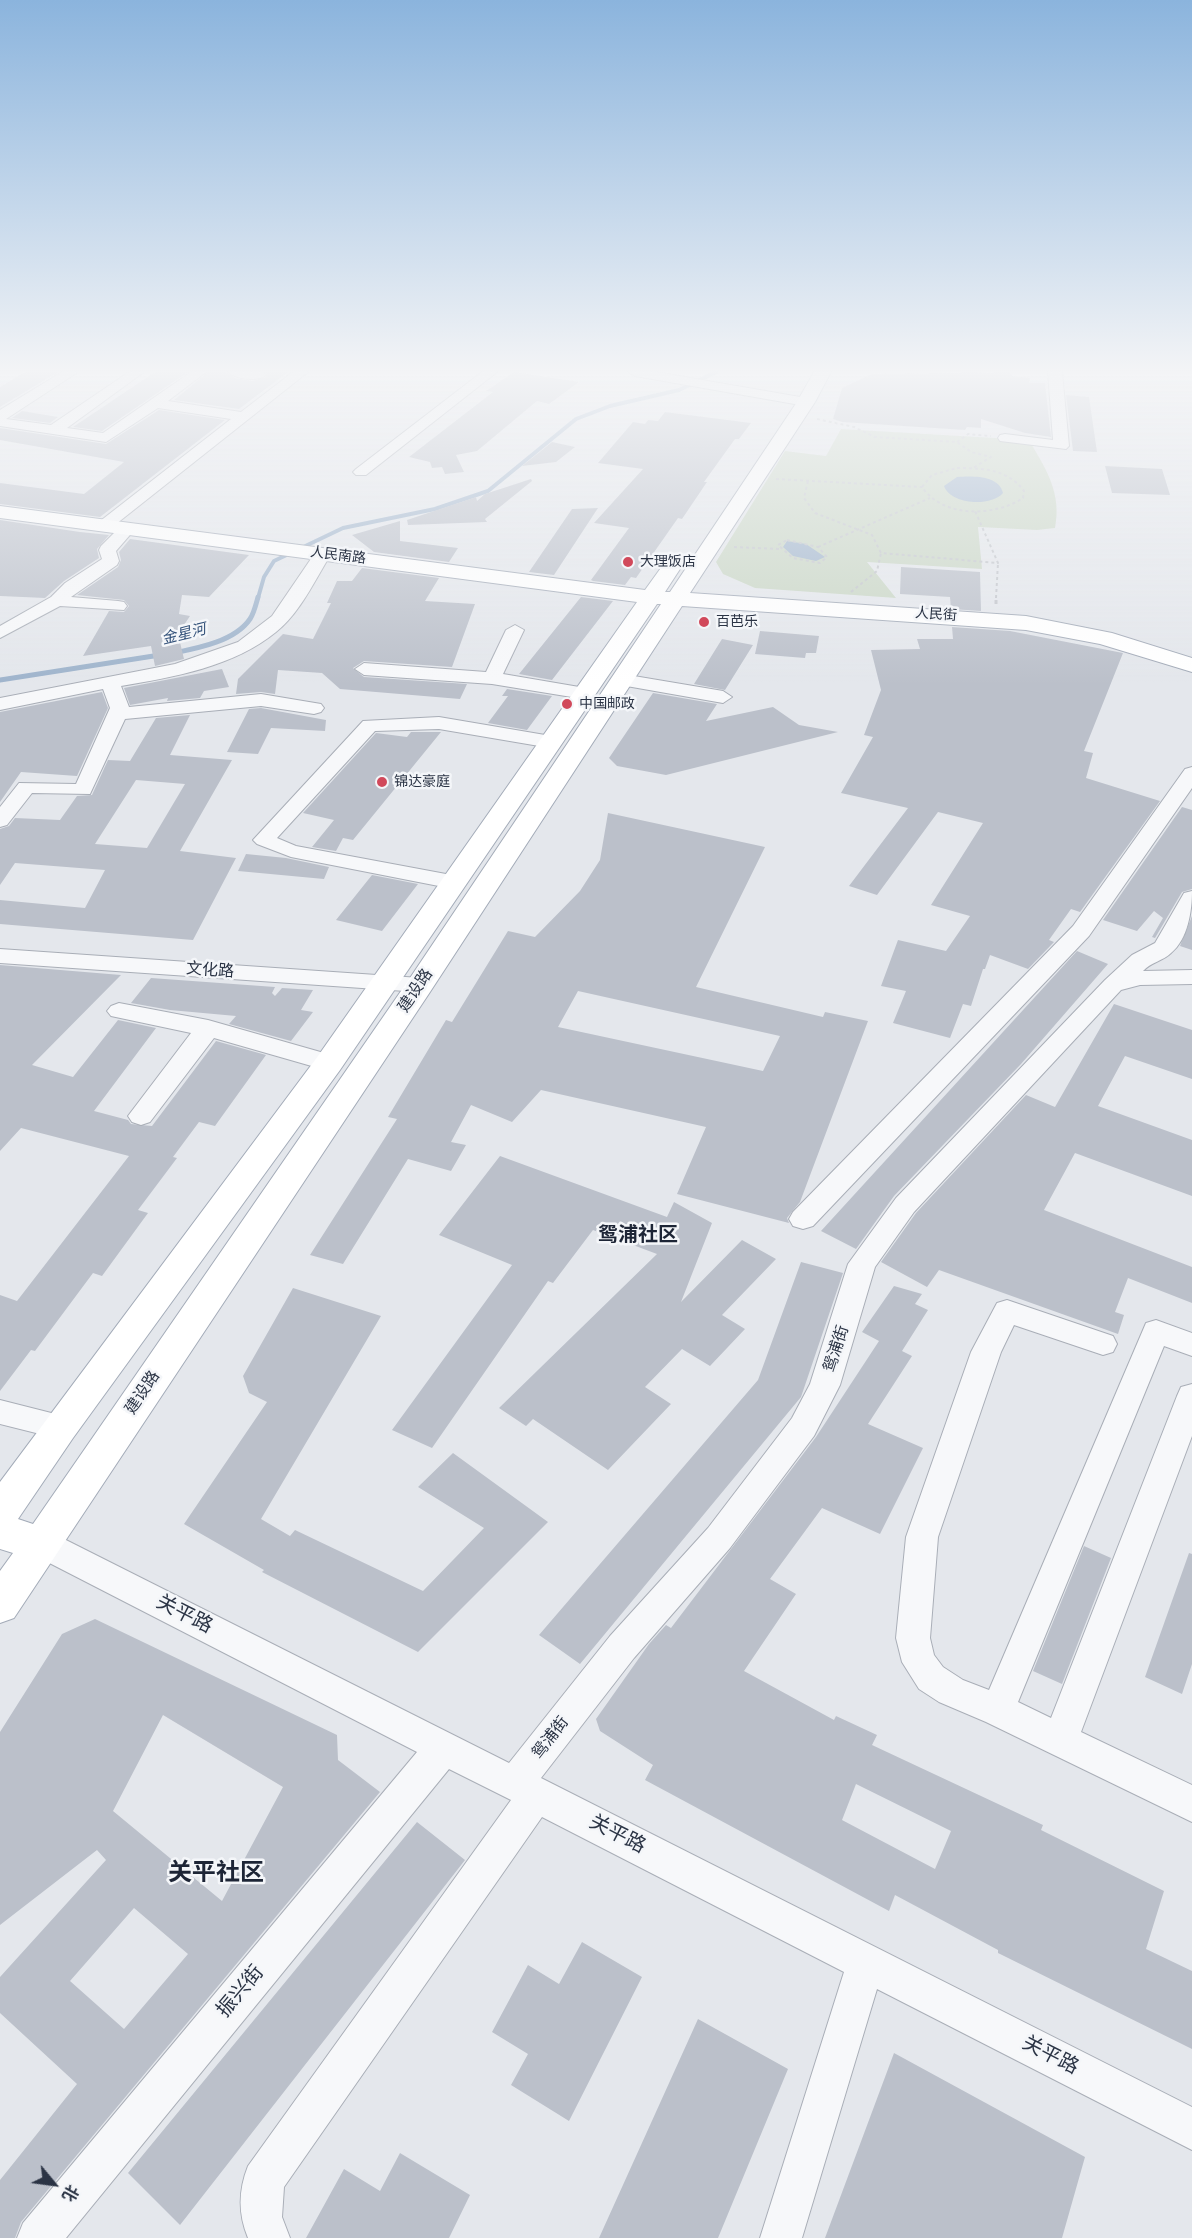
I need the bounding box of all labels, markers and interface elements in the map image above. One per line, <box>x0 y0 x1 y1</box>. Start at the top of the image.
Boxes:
street label: 人民南路 <box>309 544 367 568</box>
place label: 大理饭店 <box>640 554 696 570</box>
marker: 大理饭店 <box>621 555 635 569</box>
street label: 人民街 <box>914 605 958 625</box>
place label: 百芭乐 <box>716 614 758 630</box>
marker: 百芭乐 <box>697 615 711 629</box>
water label: 金星河 <box>160 621 208 649</box>
place label: 中国邮政 <box>579 696 635 712</box>
marker: 中国邮政 <box>560 697 574 711</box>
place label: 锦达豪庭 <box>394 774 450 790</box>
marker: 锦达豪庭 <box>375 775 389 789</box>
street label: 文化路 <box>185 960 235 982</box>
street label: 建设路 <box>395 966 437 1016</box>
district label: 鸳浦社区 <box>598 1224 678 1248</box>
street label: 鸳浦街 <box>820 1323 854 1375</box>
street label: 建设路 <box>122 1368 164 1418</box>
street label: 关平路 <box>152 1591 216 1639</box>
street label: 鸳浦街 <box>529 1713 573 1763</box>
street label: 关平路 <box>585 1811 649 1859</box>
district label: 关平社区 <box>168 1860 264 1888</box>
street label: 振兴街 <box>213 1961 269 2023</box>
street label: 关平路 <box>1018 2032 1082 2080</box>
north arrow <box>24 2154 84 2214</box>
text: 北 <box>58 2181 82 2205</box>

